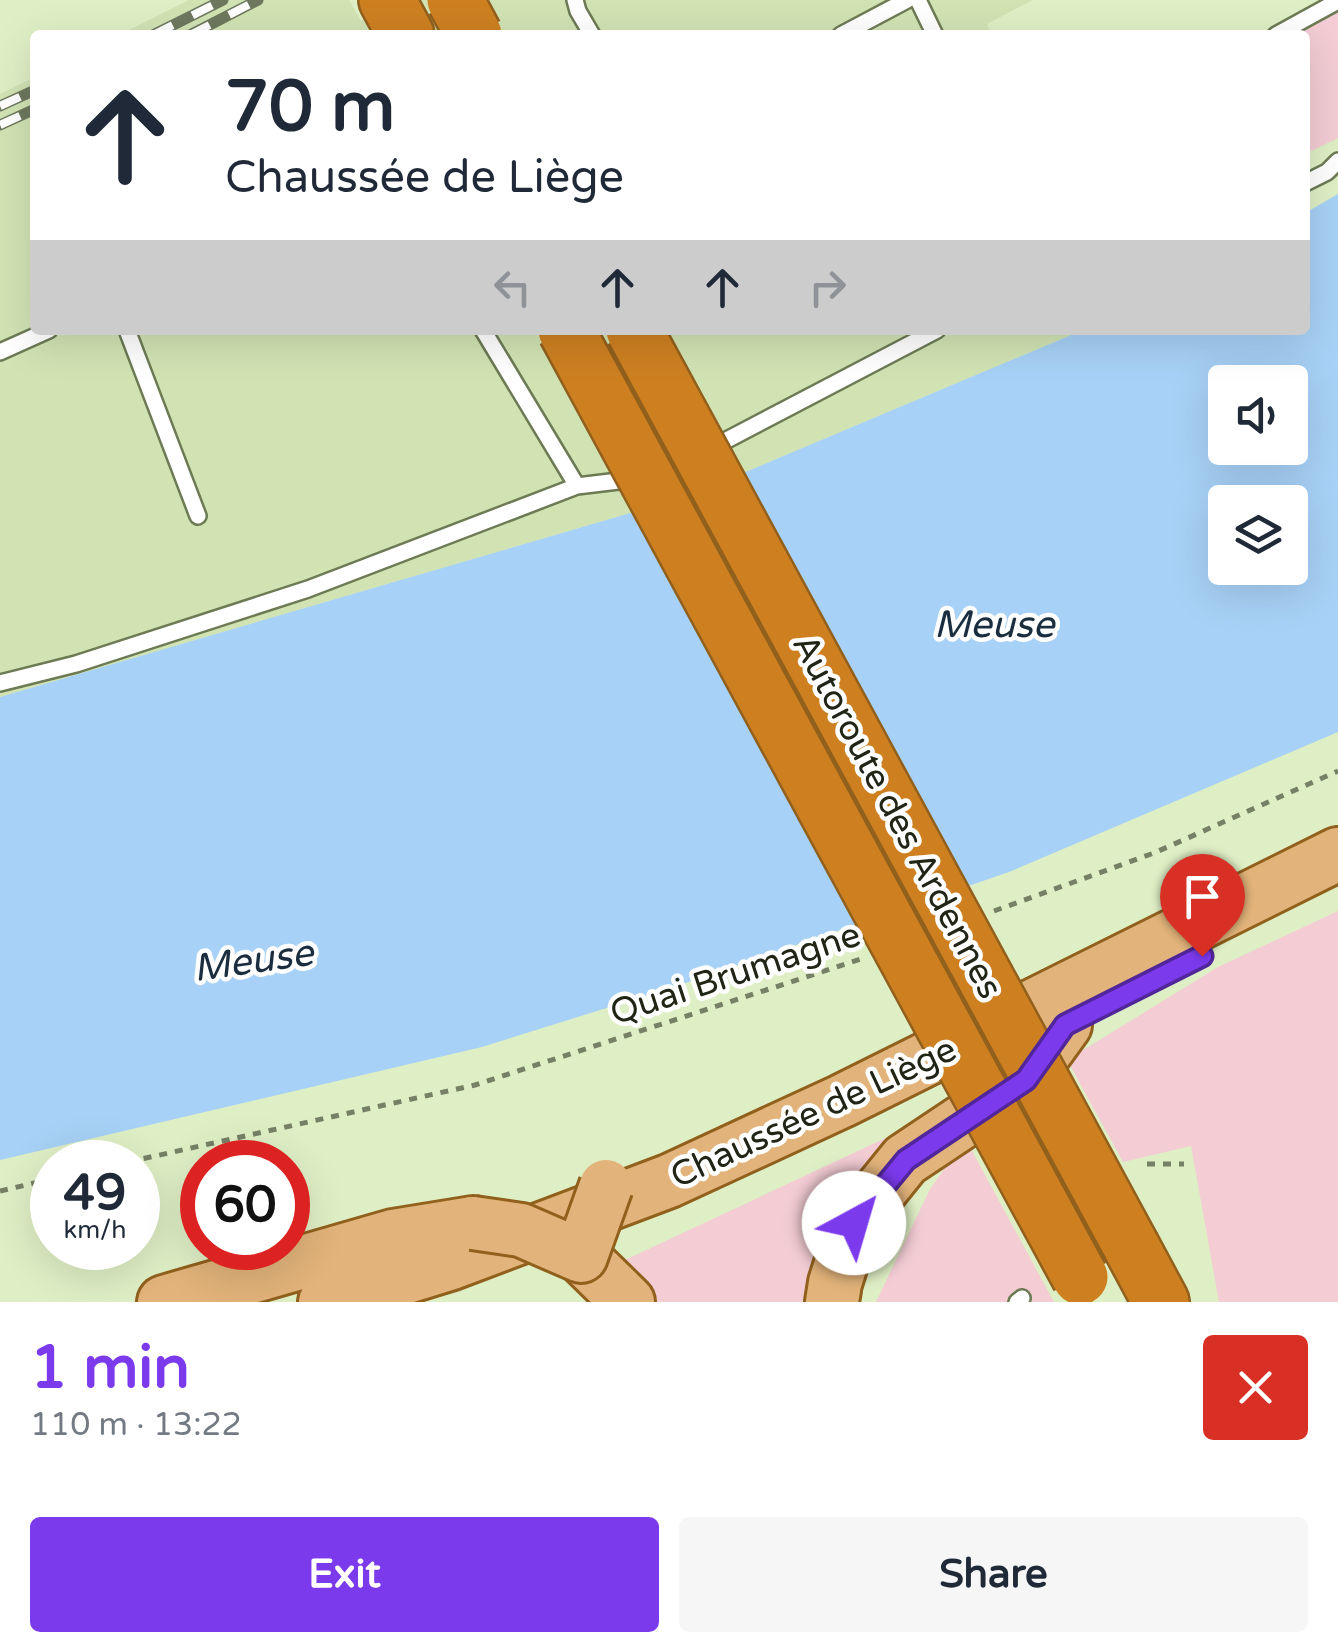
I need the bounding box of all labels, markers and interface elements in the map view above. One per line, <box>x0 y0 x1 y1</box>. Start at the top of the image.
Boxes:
text: 70 m <box>225 66 395 150</box>
icon: ahead <box>60 70 190 200</box>
text: Chaussée de Liège <box>225 151 624 205</box>
icon: left <box>485 260 540 315</box>
icon: ahead <box>590 260 645 315</box>
icon: ahead <box>695 260 750 315</box>
icon: right <box>800 260 855 315</box>
map controls <box>1208 365 1308 585</box>
button: sound <box>1208 365 1308 465</box>
button: layers <box>1208 485 1308 585</box>
water label: Meuse <box>934 602 1057 648</box>
street label: Autoroute des Ardennes <box>783 627 1011 1006</box>
pin <box>1160 854 1245 957</box>
icon: arrive <box>1175 869 1230 924</box>
street label: Quai Brumagne <box>605 914 866 1034</box>
water label: Meuse <box>190 929 319 992</box>
street label: Chaussée de Liège <box>664 1028 963 1198</box>
speed limit sign: 60 <box>180 1140 310 1270</box>
text: 49 <box>64 1163 126 1223</box>
position arrow <box>802 1171 906 1275</box>
text: km/h <box>64 1215 126 1245</box>
text: 1 min <box>30 1332 190 1404</box>
button: close <box>1203 1335 1308 1440</box>
text: 110 m · 13:22 <box>30 1406 242 1444</box>
button: Exit <box>30 1517 659 1632</box>
button: Share <box>679 1517 1308 1632</box>

